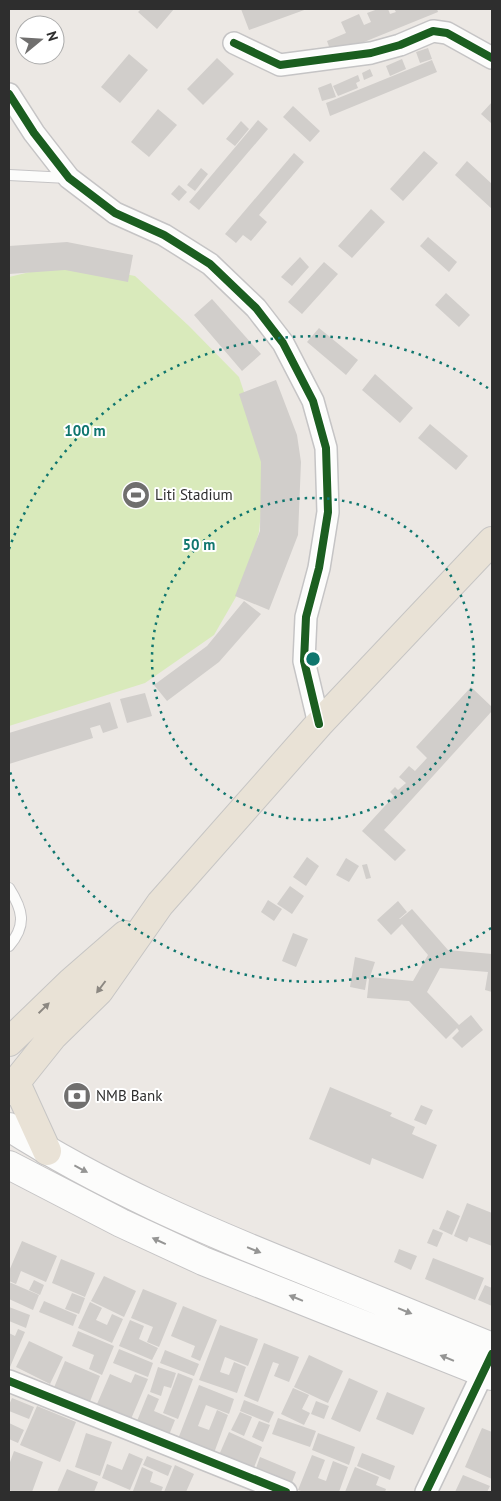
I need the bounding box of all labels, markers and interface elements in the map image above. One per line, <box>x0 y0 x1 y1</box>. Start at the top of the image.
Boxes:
north arrow <box>15 15 65 65</box>
text: N <box>42 29 62 43</box>
text: 100 m <box>64 421 106 440</box>
sports icon: Liti Stadium <box>121 480 151 510</box>
place label: Liti Stadium <box>155 485 233 504</box>
text: 50 m <box>183 535 215 554</box>
centre of rings <box>304 650 322 668</box>
one-way arrow <box>96 980 107 993</box>
one-way arrow <box>38 1002 50 1014</box>
bank icon: NMB Bank <box>62 1081 92 1111</box>
place label: NMB Bank <box>96 1086 163 1105</box>
one-way arrow <box>74 1165 88 1173</box>
one-way arrow <box>152 1236 166 1244</box>
one-way arrow <box>247 1246 262 1254</box>
one-way arrow <box>288 1294 303 1302</box>
one-way arrow <box>398 1308 412 1316</box>
one-way arrow <box>439 1354 454 1362</box>

